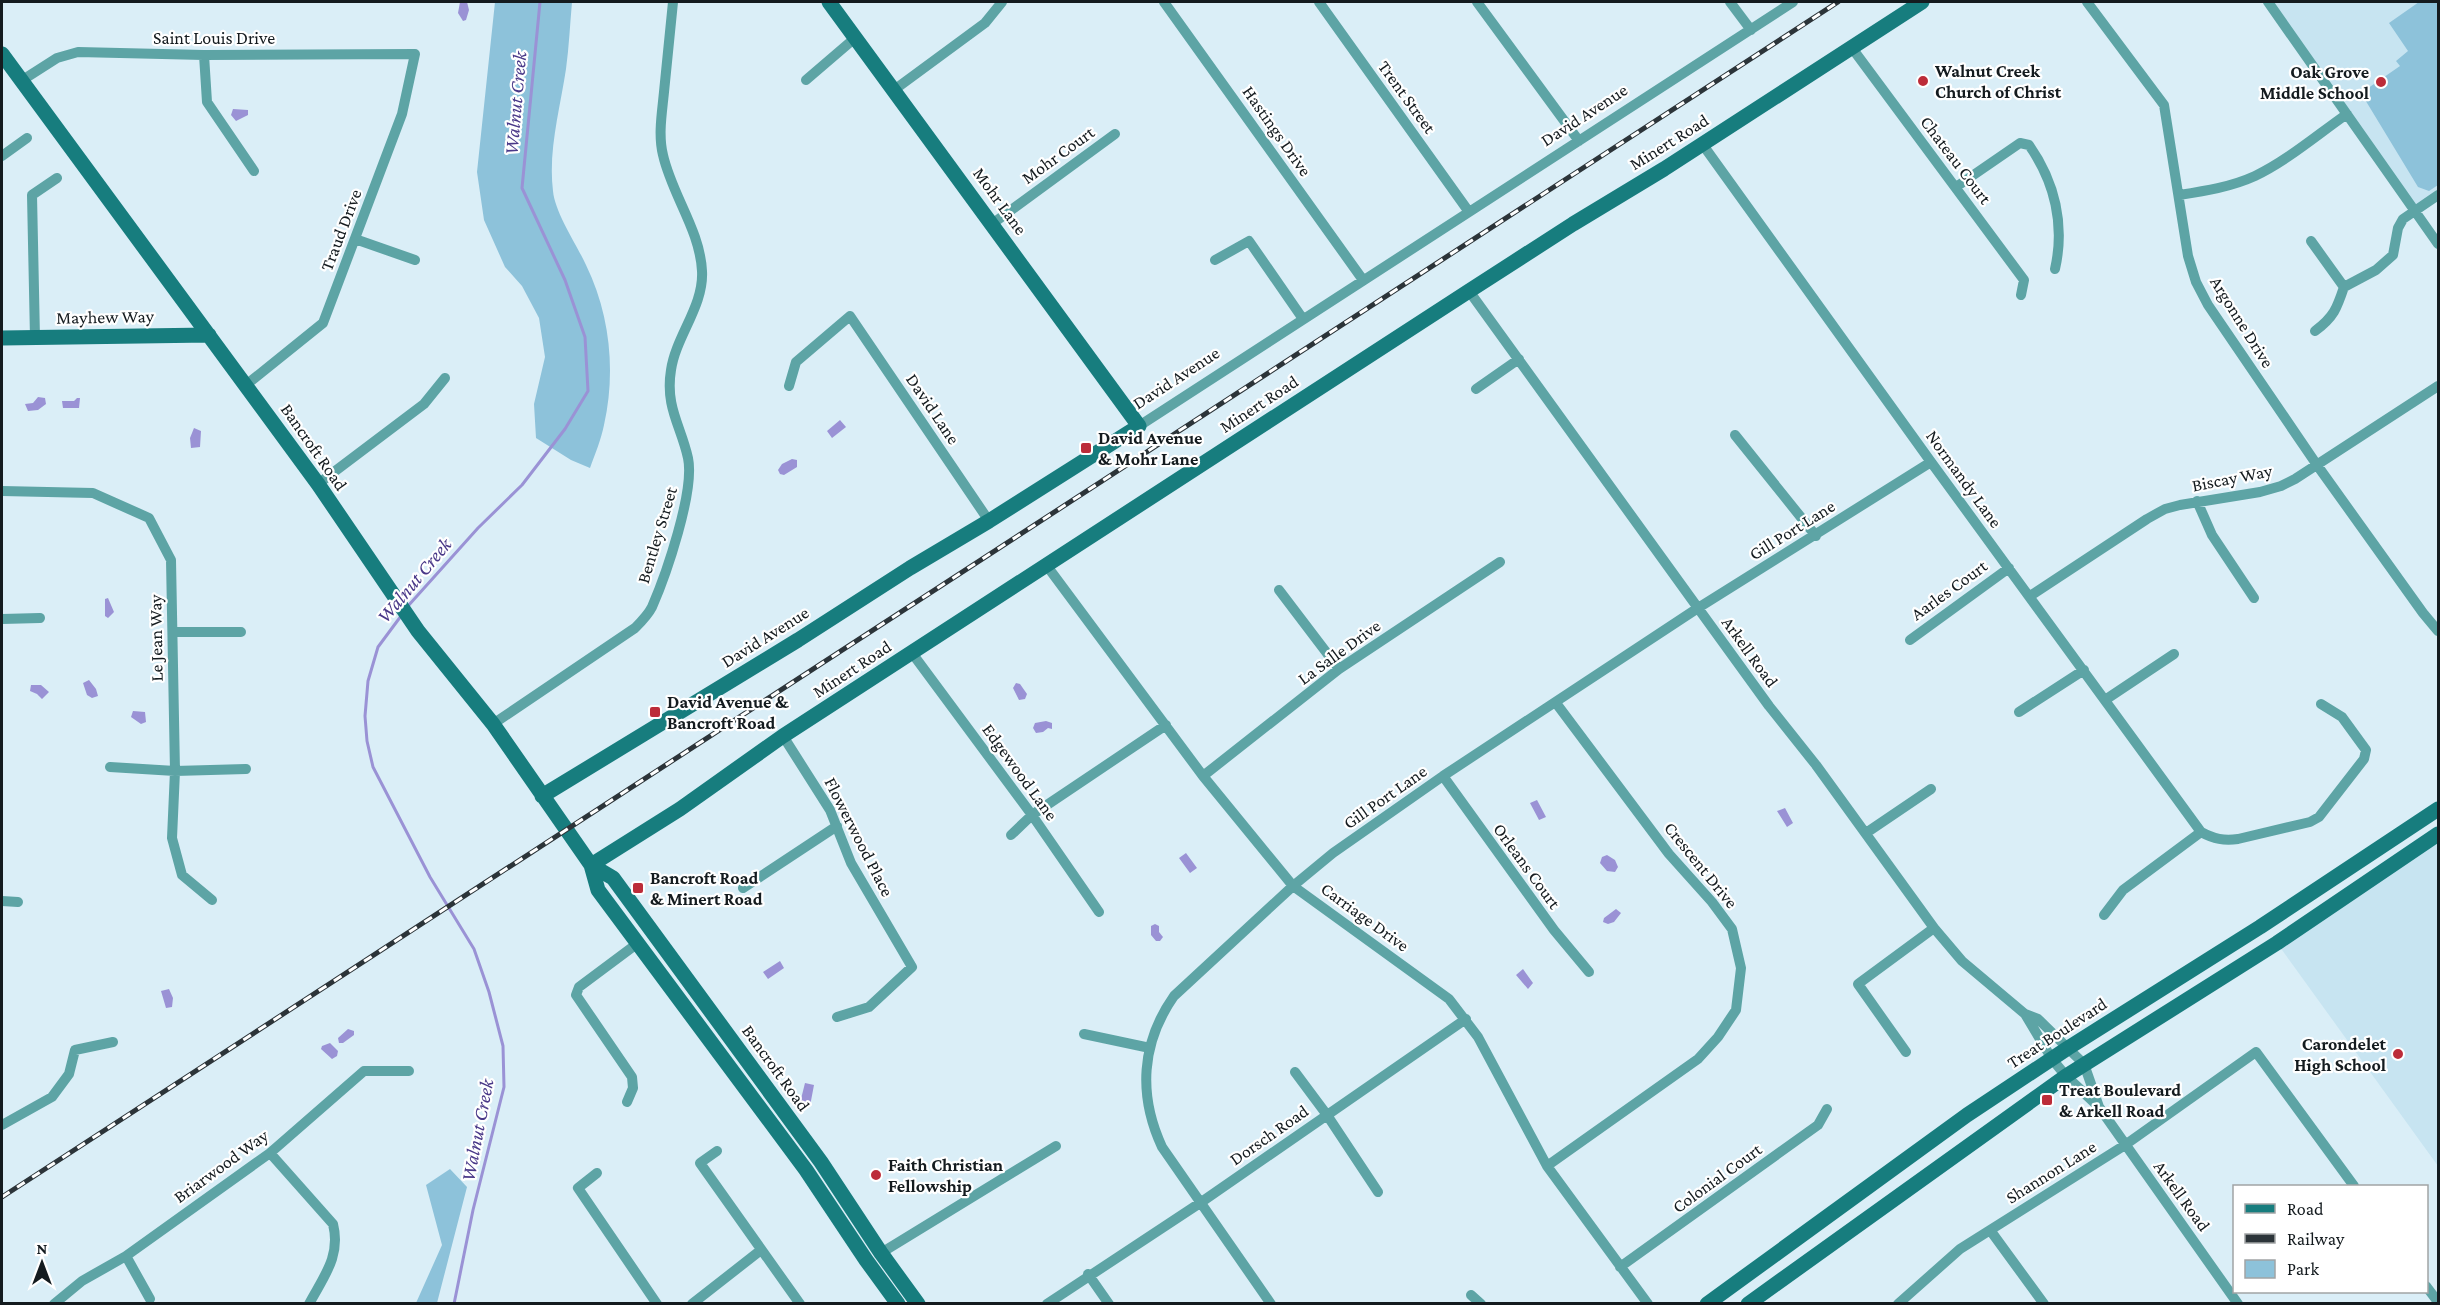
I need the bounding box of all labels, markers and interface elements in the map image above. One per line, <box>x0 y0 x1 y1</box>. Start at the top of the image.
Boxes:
street label: Saint Louis Drive <box>153 28 275 48</box>
water label: Walnut Creek <box>500 49 531 156</box>
street label: Trent Street <box>1374 57 1441 138</box>
place label: Walnut Creek Church of Christ <box>1934 61 2062 102</box>
place label: Oak Grove Middle School <box>2260 62 2369 103</box>
marker: Walnut Creek Church of Christ <box>1916 74 1930 88</box>
marker: Oak Grove Middle School <box>2374 75 2388 89</box>
street label: David Avenue <box>1537 80 1631 150</box>
street label: Hastings Drive <box>1238 82 1316 180</box>
street label: Minert Road <box>1626 110 1713 174</box>
street label: Chateau Court <box>1916 112 1996 209</box>
street label: Mohr Court <box>1018 121 1099 188</box>
street label: Mohr Lane <box>969 163 1031 239</box>
street label: Traud Drive <box>316 186 366 274</box>
street label: Argonne Drive <box>2206 273 2278 371</box>
street label: Mayhew Way <box>56 306 155 328</box>
street label: David Avenue <box>1129 343 1223 413</box>
street label: David Lane <box>902 370 964 448</box>
street label: Minert Road <box>1216 371 1302 437</box>
street label: Bancroft Road <box>277 400 352 495</box>
street label: Normandy Lane <box>1922 426 2006 532</box>
place label: David Avenue & Mohr Lane <box>1098 428 1203 469</box>
marker: David Avenue & Mohr Lane <box>1079 441 1093 455</box>
street label: Biscay Way <box>2190 460 2274 496</box>
street label: Bentley Street <box>633 483 681 586</box>
street label: Gill Port Lane <box>1745 496 1839 564</box>
water label: Walnut Creek <box>372 532 457 627</box>
street label: Aarles Court <box>1907 555 1992 624</box>
street label: Le Jean Way <box>145 594 167 682</box>
street label: David Avenue <box>718 602 812 672</box>
street label: Arkell Road <box>1718 613 1783 692</box>
street label: La Salle Drive <box>1294 615 1384 689</box>
street label: Minert Road <box>809 636 895 702</box>
place label: David Avenue & Bancroft Road <box>667 692 789 733</box>
marker: David Avenue & Bancroft Road <box>648 705 662 719</box>
street label: Edgewood Lane <box>978 720 1062 824</box>
street label: Gill Port Lane <box>1339 761 1431 833</box>
street label: Flowerwood Place <box>820 774 898 900</box>
street label: Crescent Drive <box>1660 818 1742 912</box>
street label: Orleans Court <box>1489 819 1565 913</box>
place label: Bancroft Road & Minert Road <box>650 868 763 909</box>
street label: Carriage Drive <box>1317 878 1413 956</box>
marker: Bancroft Road & Minert Road <box>631 881 645 895</box>
street label: Treat Boulevard <box>2004 993 2111 1073</box>
street label: Bancroft Road <box>738 1021 814 1115</box>
place label: Carondelet High School <box>2294 1034 2387 1075</box>
marker: Carondelet High School <box>2391 1047 2405 1061</box>
water label: Walnut Creek <box>456 1076 498 1183</box>
place label: Treat Boulevard & Arkell Road <box>2059 1080 2181 1121</box>
marker: Treat Boulevard & Arkell Road <box>2040 1093 2054 1107</box>
street label: Dorsch Road <box>1226 1100 1313 1169</box>
street label: Briarwood Way <box>170 1125 273 1207</box>
street label: Shannon Lane <box>2002 1136 2100 1208</box>
street label: Colonial Court <box>1669 1138 1766 1217</box>
place label: Faith Christian Fellowship <box>888 1155 1004 1196</box>
street label: Arkell Road <box>2150 1157 2215 1236</box>
marker: Faith Christian Fellowship <box>869 1168 883 1182</box>
legend <box>2233 1185 2428 1293</box>
text: Road <box>2287 1199 2324 1219</box>
text: Railway <box>2287 1229 2345 1249</box>
north arrow <box>12 1233 72 1293</box>
text: N <box>37 1240 48 1257</box>
text: Park <box>2287 1259 2319 1279</box>

